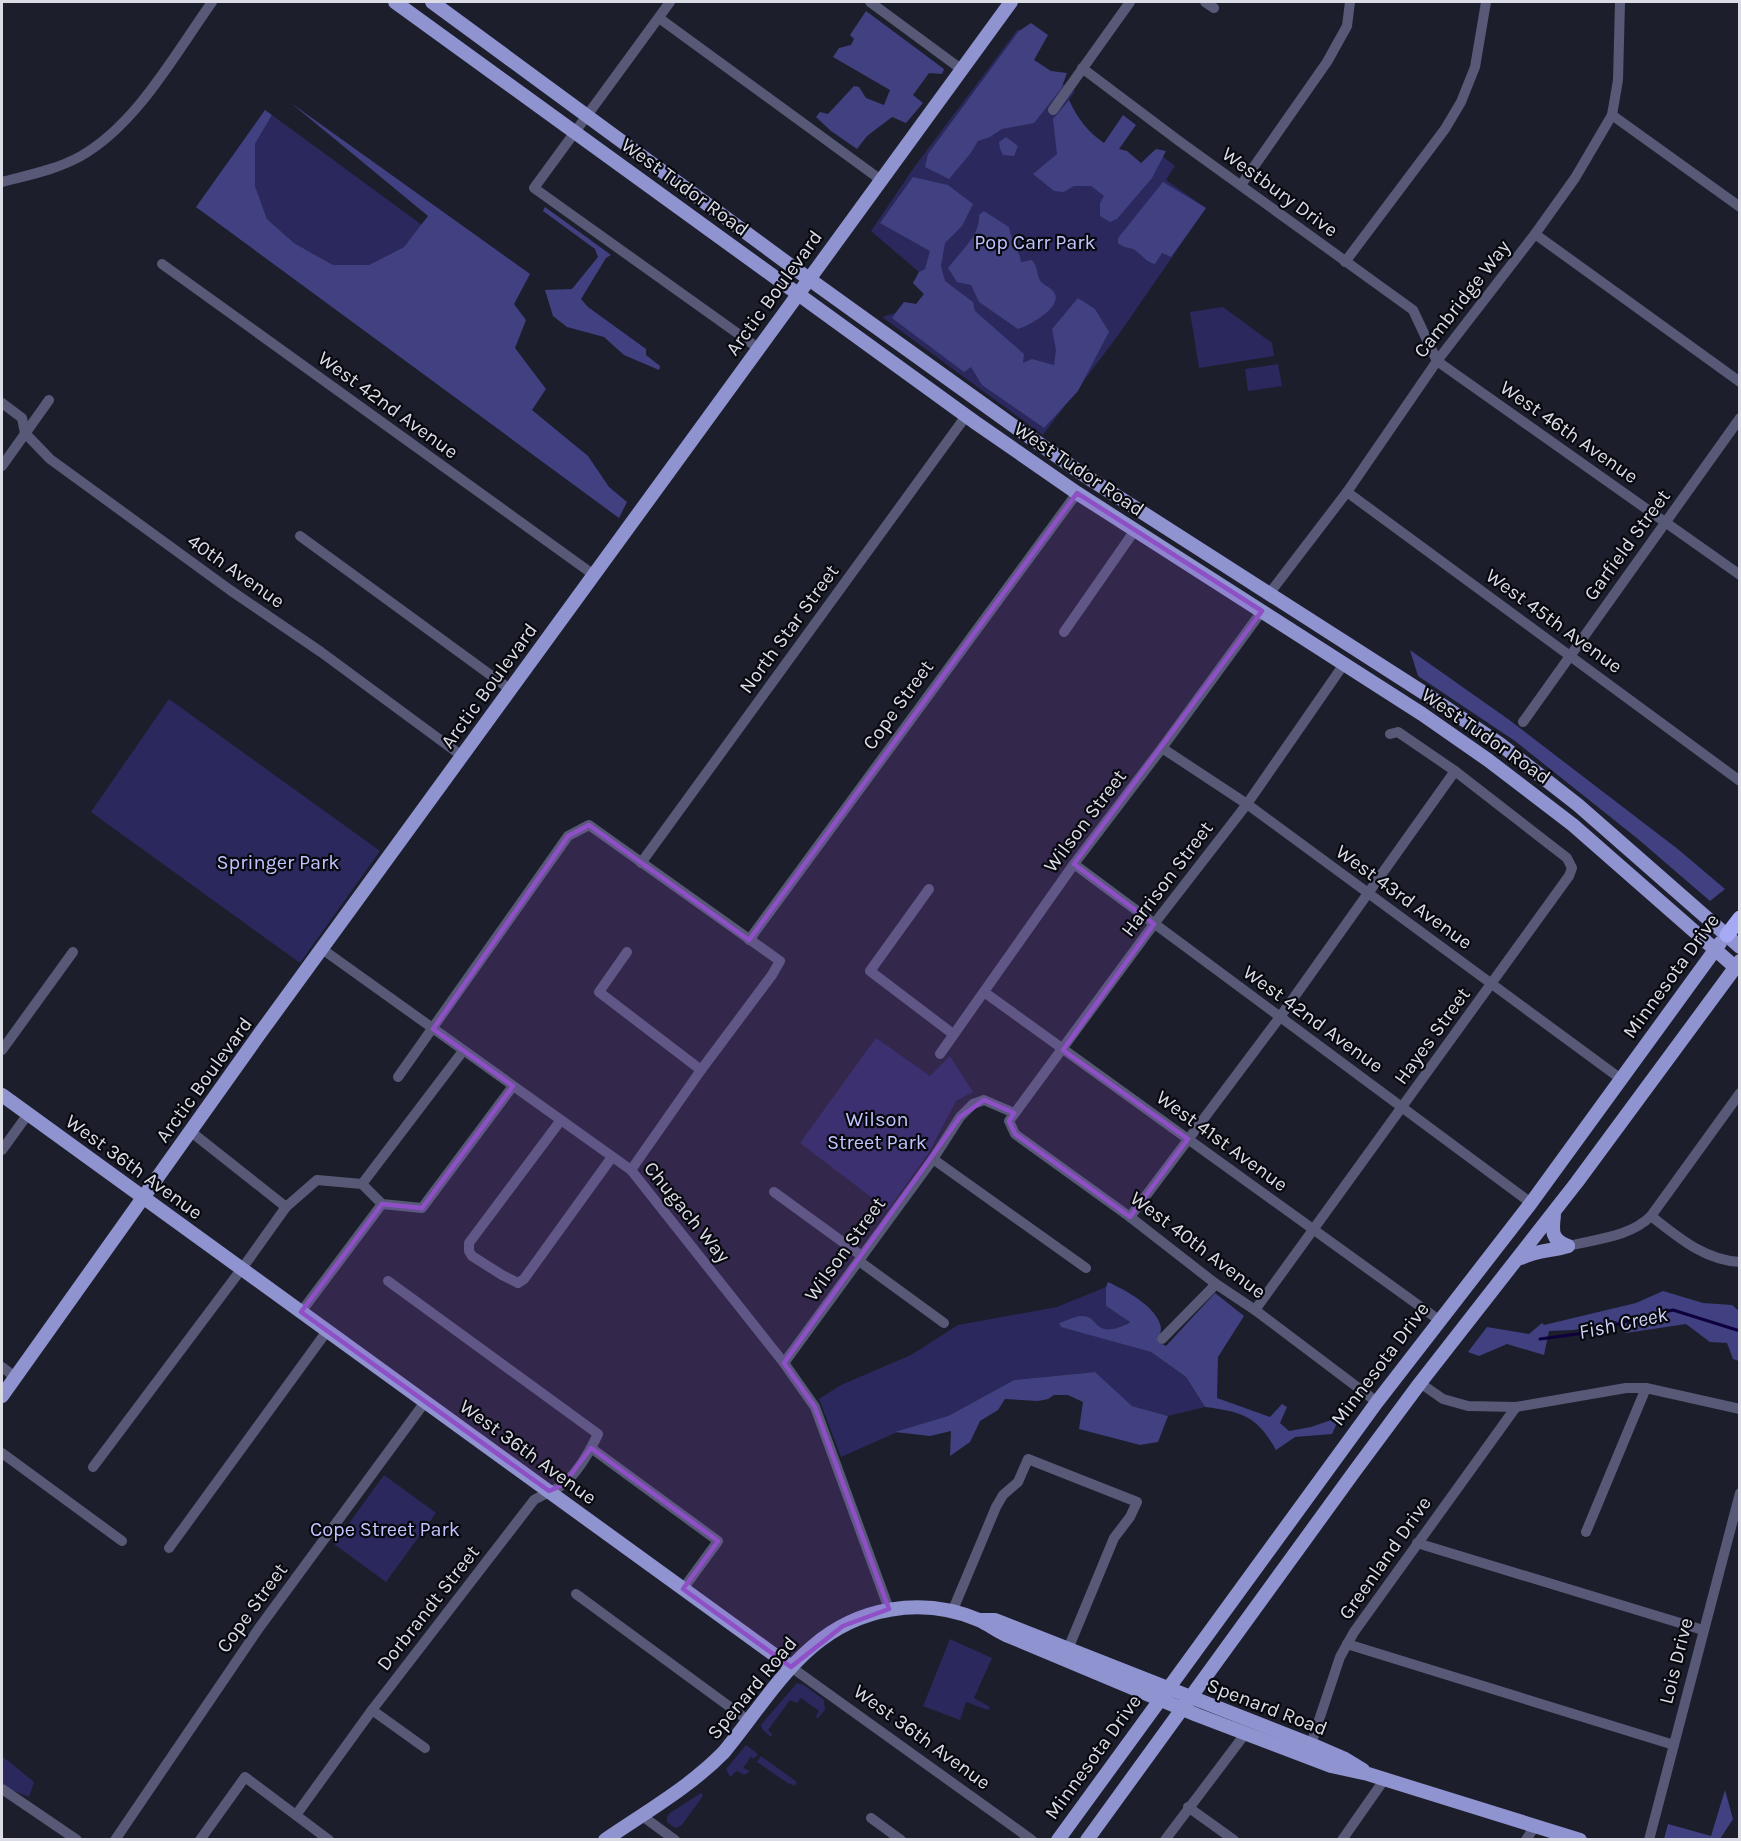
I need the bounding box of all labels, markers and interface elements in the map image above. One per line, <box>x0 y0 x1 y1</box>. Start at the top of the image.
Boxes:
street label: West Tudor Road <box>617 133 753 241</box>
street label: Westbury Drive <box>1218 142 1342 242</box>
street label: Arctic Boulevard <box>721 226 827 360</box>
park label: Pop Carr Park <box>974 231 1096 254</box>
street label: Cambridge Way <box>1409 236 1515 362</box>
street label: West 42nd Avenue <box>313 346 463 464</box>
street label: West 46th Avenue <box>1496 376 1642 488</box>
street label: West Tudor Road <box>1010 417 1148 521</box>
street label: Garfield Street <box>1579 485 1675 605</box>
street label: 40th Avenue <box>183 529 289 613</box>
street label: North Star Street <box>735 560 844 698</box>
street label: West 45th Avenue <box>1481 564 1627 678</box>
street label: Arctic Boulevard <box>436 619 542 753</box>
street label: Cope Street <box>858 655 938 754</box>
street label: West Tudor Road <box>1417 683 1555 789</box>
street label: Wilson Street <box>1039 765 1131 877</box>
street label: Harrison Street <box>1116 817 1218 941</box>
street label: West 43rd Avenue <box>1331 840 1477 954</box>
park label: Springer Park <box>216 851 340 874</box>
street label: Minnesota Drive <box>1618 909 1724 1043</box>
street label: West 42nd Avenue <box>1238 960 1388 1078</box>
street label: Hayes Street <box>1389 983 1475 1089</box>
street label: Arctic Boulevard <box>151 1013 257 1147</box>
street label: West 41st Avenue <box>1152 1086 1292 1196</box>
park label: Wilson Street Park <box>827 1108 927 1154</box>
street label: West 36th Avenue <box>61 1110 207 1224</box>
street label: Chugach Way <box>639 1157 735 1267</box>
street label: West 40th Avenue <box>1126 1187 1270 1303</box>
street label: Wilson Street <box>800 1192 891 1305</box>
street label: Minnesota Drive <box>1326 1298 1434 1430</box>
water label: Fish Creek <box>1576 1302 1670 1344</box>
street label: West 36th Avenue <box>455 1395 601 1509</box>
street label: Greenland Drive <box>1334 1492 1436 1624</box>
park label: Cope Street Park <box>310 1518 460 1541</box>
street label: Dorbrandt Street <box>372 1540 484 1675</box>
street label: Cope Street <box>212 1558 292 1657</box>
street label: Lois Drive <box>1654 1615 1698 1707</box>
street label: Spenard Road <box>702 1632 802 1744</box>
street label: Spenard Road <box>1204 1674 1330 1740</box>
street label: West 36th Avenue <box>849 1680 995 1794</box>
street label: Minnesota Drive <box>1040 1690 1146 1824</box>

